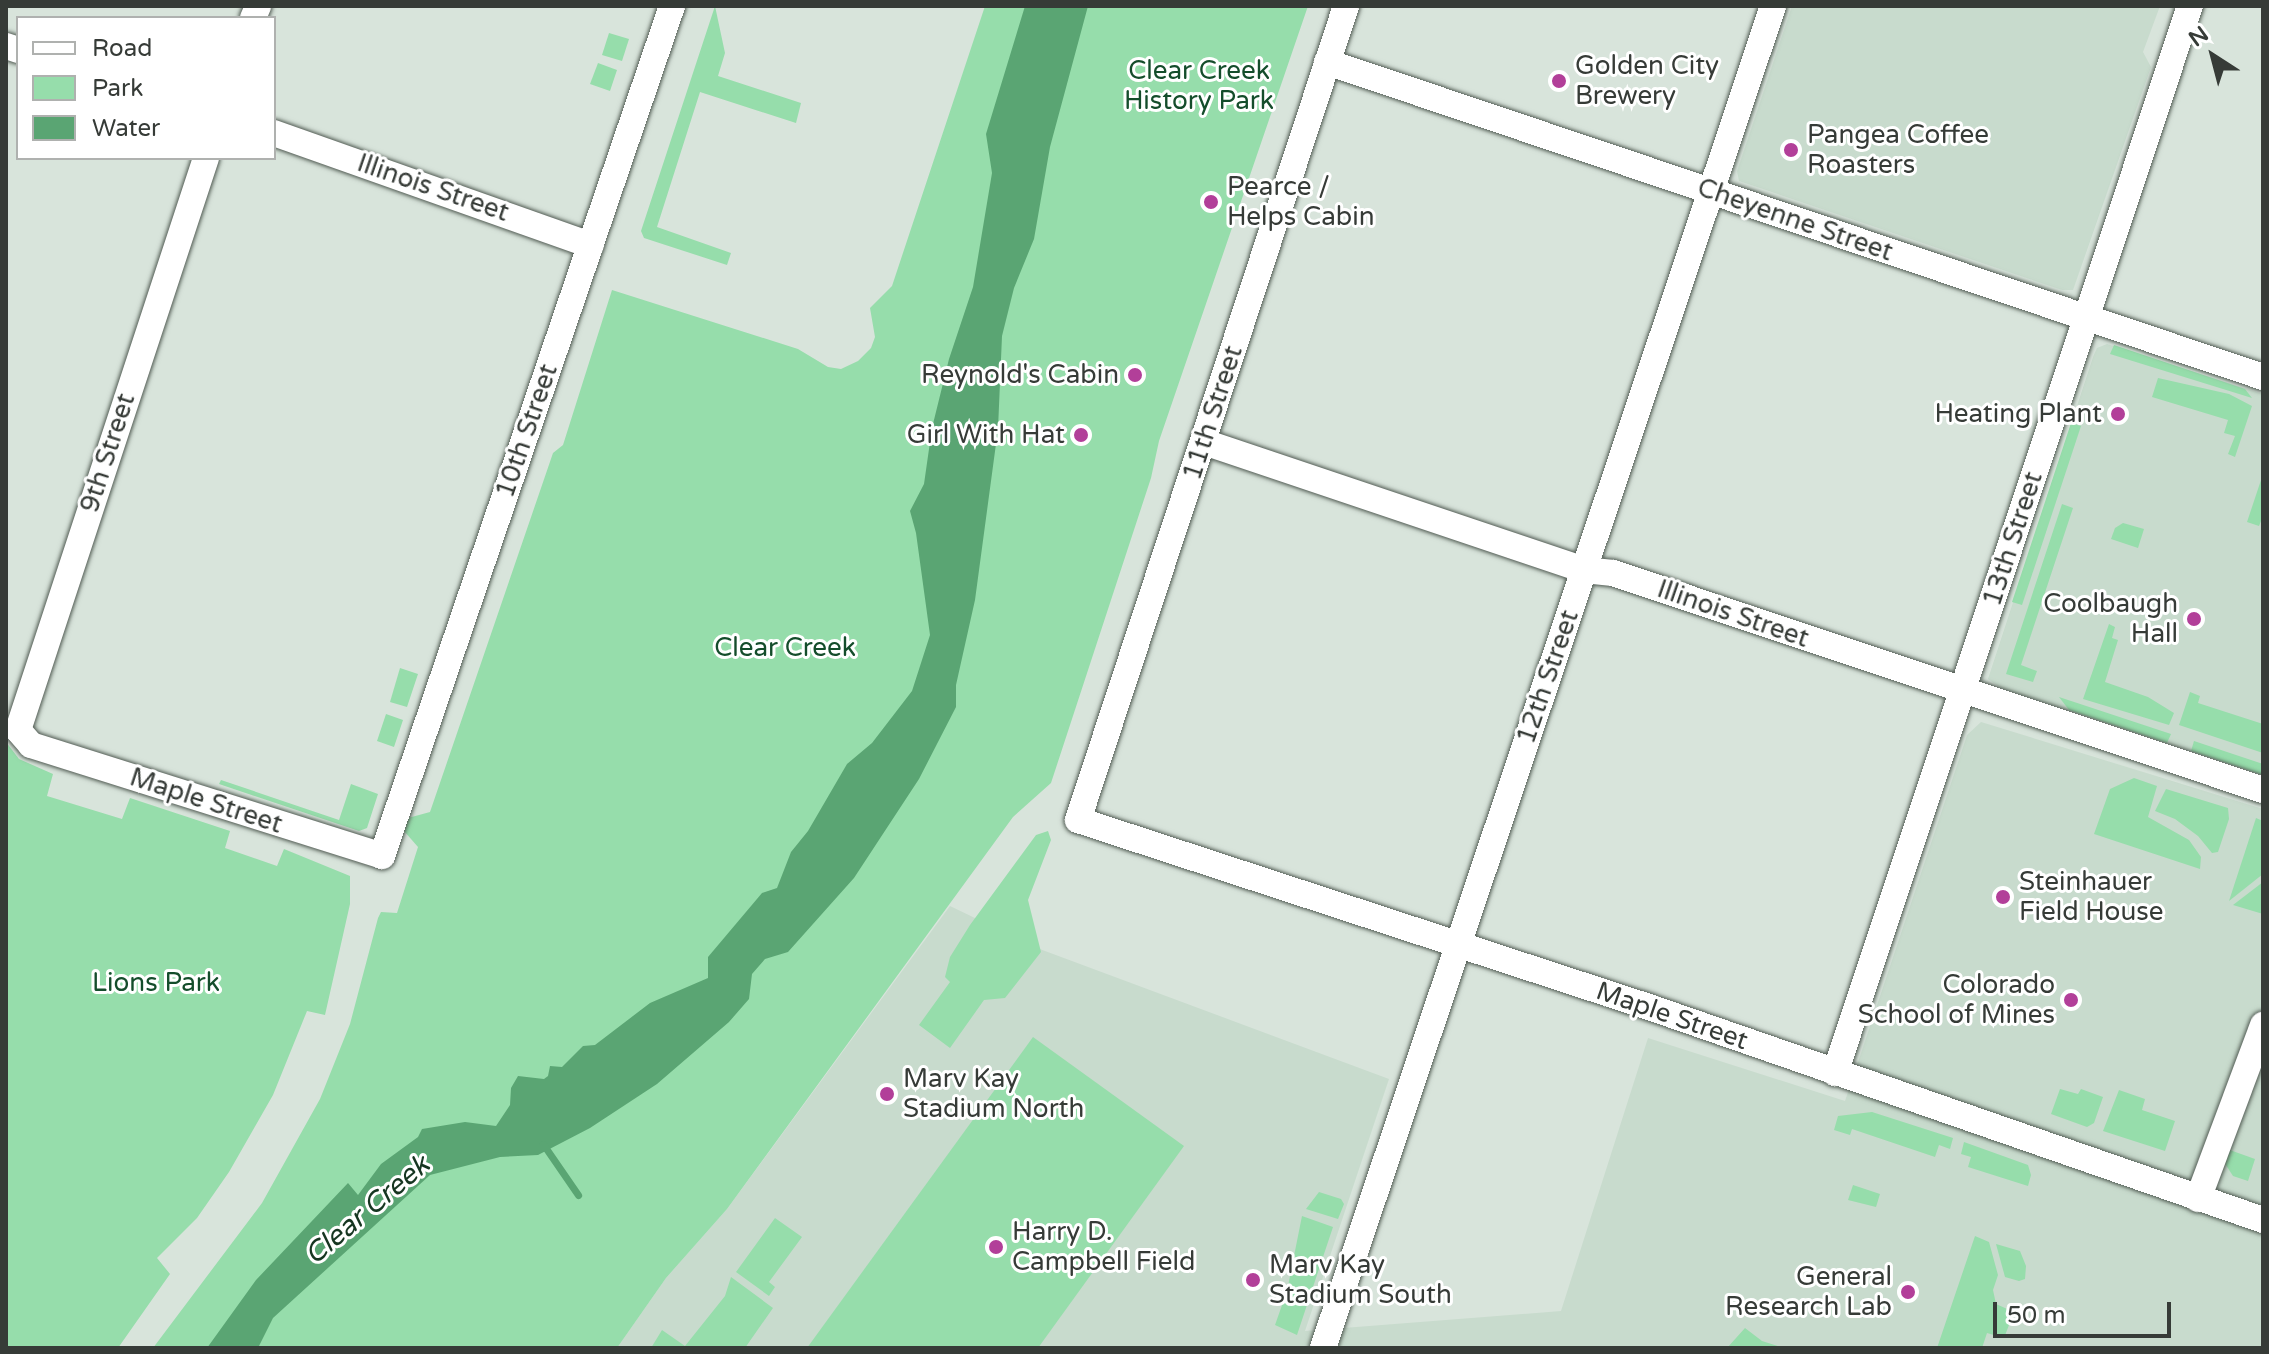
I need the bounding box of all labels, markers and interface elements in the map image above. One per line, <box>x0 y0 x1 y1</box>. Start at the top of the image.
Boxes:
legend <box>16 16 276 160</box>
north arrow <box>2173 16 2253 96</box>
text: N <box>2184 21 2214 52</box>
text: Road <box>92 34 152 63</box>
place label: Golden City Brewery <box>1575 50 1719 112</box>
park label: Clear Creek History Park <box>1124 55 1274 116</box>
marker: Golden City Brewery <box>1550 72 1568 90</box>
text: Park <box>92 74 143 103</box>
text: Water <box>92 114 160 143</box>
place label: Pangea Coffee Roasters <box>1807 119 1989 180</box>
marker: Pangea Coffee Roasters <box>1782 141 1800 159</box>
street label: Illinois Street <box>353 147 513 229</box>
place label: Pearce / Helps Cabin <box>1227 171 1374 232</box>
street label: Cheyenne Street <box>1693 172 1897 268</box>
marker: Pearce / Helps Cabin <box>1202 193 1220 211</box>
street label: 11th Street <box>1177 342 1249 484</box>
place label: Reynold's Cabin <box>921 359 1119 391</box>
street label: 10th Street <box>490 360 564 502</box>
marker: Reynold's Cabin <box>1126 366 1144 384</box>
street label: 9th Street <box>74 390 142 516</box>
place label: Heating Plant <box>1934 398 2102 430</box>
marker: Heating Plant <box>2109 405 2127 423</box>
place label: Girl With Hat <box>907 419 1065 451</box>
marker: Girl With Hat <box>1072 426 1090 444</box>
street label: 13th Street <box>1977 468 2049 610</box>
street label: Illinois Street <box>1653 573 1813 655</box>
place label: Coolbaugh Hall <box>2043 588 2178 650</box>
street label: 12th Street <box>1511 606 1585 748</box>
marker: Coolbaugh Hall <box>2185 610 2203 628</box>
park label: Clear Creek <box>714 632 856 664</box>
street label: Maple Street <box>126 762 286 840</box>
place label: Steinhauer Field House <box>2019 866 2163 928</box>
marker: Steinhauer Field House <box>1994 888 2012 906</box>
park label: Lions Park <box>92 967 220 999</box>
place label: Colorado School of Mines <box>1858 969 2055 1030</box>
street label: Maple Street <box>1592 975 1752 1057</box>
marker: Colorado School of Mines <box>2062 991 2080 1009</box>
place label: Marv Kay Stadium North <box>903 1063 1084 1124</box>
marker: Marv Kay Stadium North <box>878 1085 896 1103</box>
water label: Clear Creek <box>298 1148 436 1272</box>
place label: Harry D. Campbell Field <box>1012 1216 1195 1278</box>
marker: Harry D. Campbell Field <box>987 1238 1005 1256</box>
place label: Marv Kay Stadium South <box>1269 1249 1452 1310</box>
place label: General Research Lab <box>1725 1261 1892 1322</box>
marker: Marv Kay Stadium South <box>1244 1271 1262 1289</box>
marker: General Research Lab <box>1899 1283 1917 1301</box>
scale bar <box>1997 1286 2175 1336</box>
text: 50 m <box>2007 1301 2065 1330</box>

